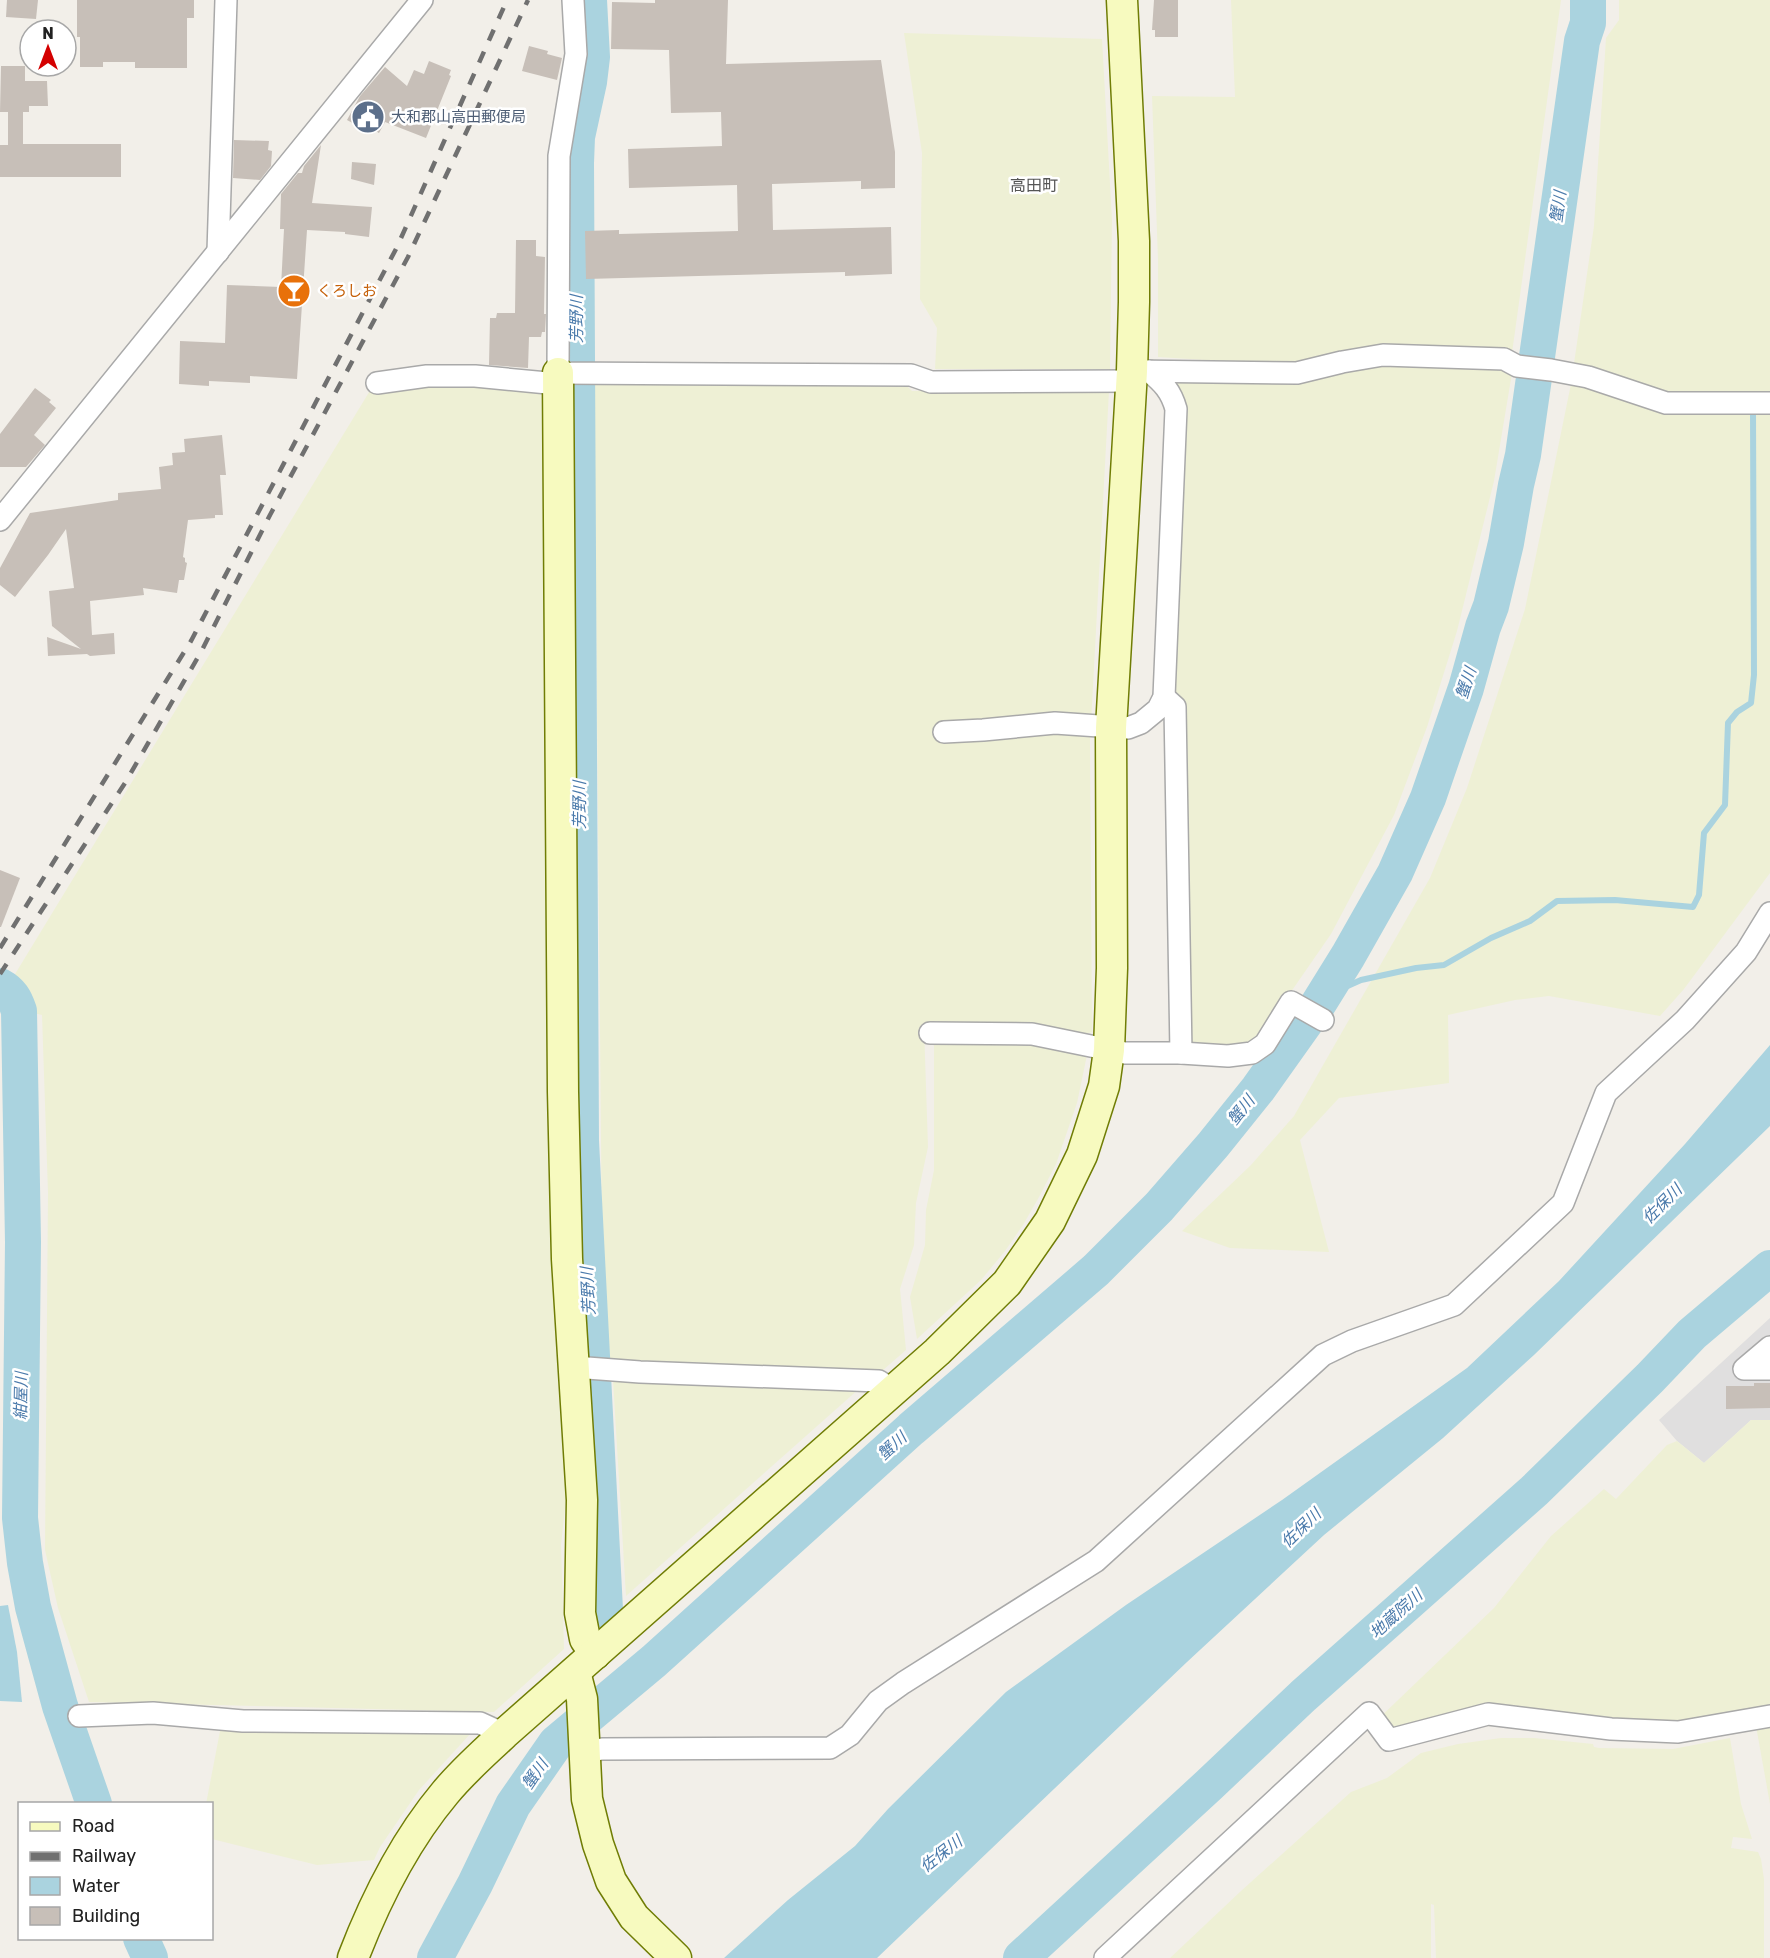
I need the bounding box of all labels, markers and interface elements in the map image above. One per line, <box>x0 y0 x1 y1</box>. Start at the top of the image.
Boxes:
north arrow <box>18 18 78 78</box>
text: N <box>42 24 54 43</box>
public building icon: 大和郡山高田郵便局 <box>350 99 386 135</box>
place label: 大和郡山高田郵便局 <box>391 108 526 126</box>
district label: 高田町 <box>1010 176 1058 195</box>
water label: 蟹川 <box>1546 188 1570 224</box>
bar icon: くろしお <box>276 273 312 309</box>
place label: くろしお <box>317 282 377 300</box>
water label: 芳野川 <box>567 293 586 343</box>
water label: 蟹川 <box>1452 663 1481 701</box>
water label: 芳野川 <box>570 779 589 829</box>
water label: 蟹川 <box>1224 1090 1260 1128</box>
water label: 佐保川 <box>1638 1179 1687 1228</box>
water label: 芳野川 <box>577 1265 599 1315</box>
water label: 紺屋川 <box>11 1370 31 1420</box>
water label: 蟹川 <box>874 1427 912 1464</box>
water label: 佐保川 <box>1277 1503 1326 1552</box>
water label: 地蔵院川 <box>1366 1584 1428 1642</box>
water label: 蟹川 <box>518 1754 553 1793</box>
legend <box>18 1802 213 1940</box>
text: Road <box>72 1815 115 1837</box>
water label: 佐保川 <box>916 1831 967 1876</box>
text: Railway <box>72 1845 136 1867</box>
text: Water <box>72 1875 120 1897</box>
text: Building <box>72 1905 140 1927</box>

